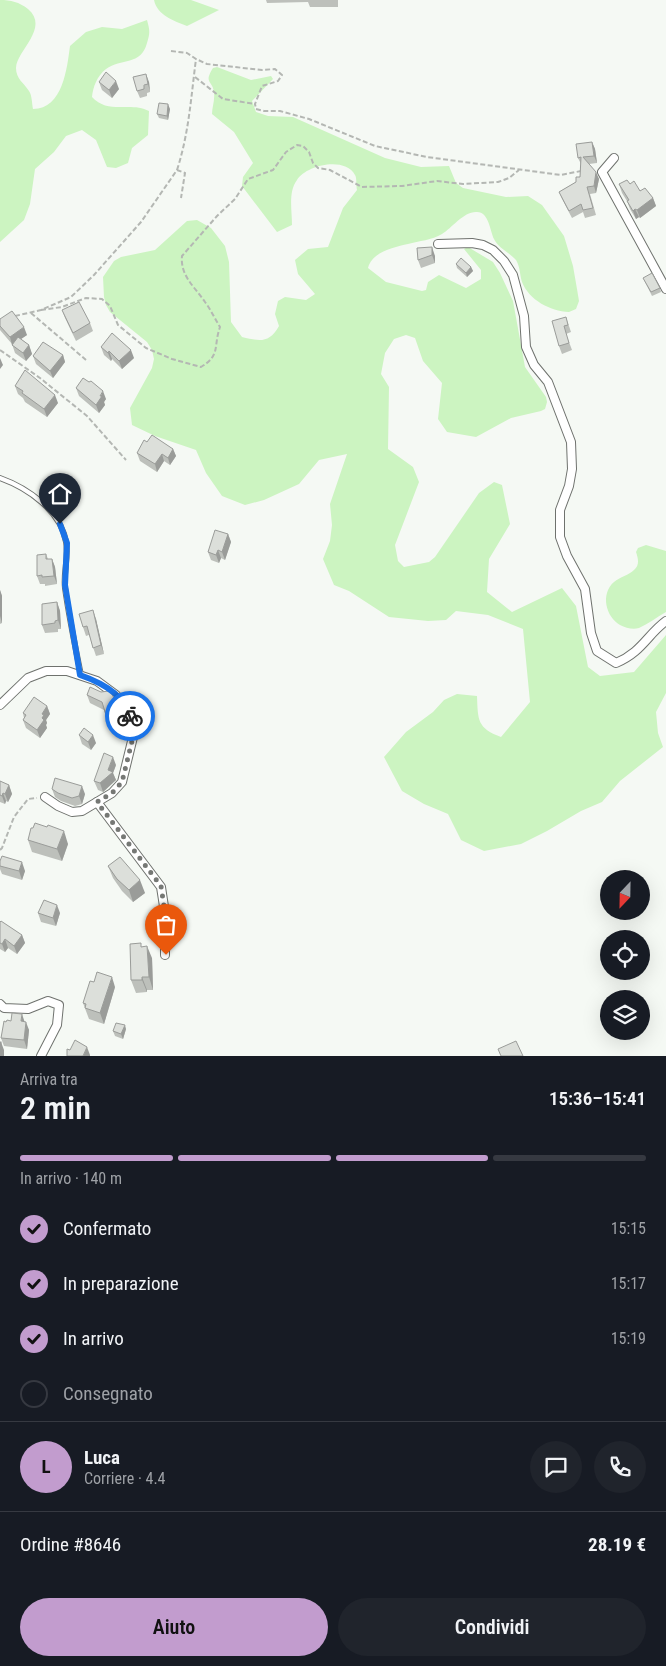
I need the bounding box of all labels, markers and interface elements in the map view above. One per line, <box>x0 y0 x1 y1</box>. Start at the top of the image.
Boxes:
pin <box>39 473 81 524</box>
icon: home <box>46 480 74 508</box>
courier <box>105 691 155 741</box>
icon: bike <box>116 702 144 730</box>
north arrow <box>600 870 650 920</box>
map controls <box>600 870 650 1040</box>
pin <box>145 904 187 955</box>
icon: bag <box>152 911 180 939</box>
button: locate <box>600 930 650 980</box>
button: layers <box>600 990 650 1040</box>
text: Arriva tra <box>20 1070 78 1089</box>
text: 15:36–15:41 <box>549 1087 646 1110</box>
text: 2 min <box>20 1089 91 1127</box>
text: In arrivo · 140 m <box>20 1169 122 1188</box>
icon: check <box>20 1215 48 1243</box>
text: Confermato <box>63 1217 151 1240</box>
text: 15:15 <box>611 1219 646 1238</box>
icon: check <box>20 1270 48 1298</box>
text: In preparazione <box>63 1272 179 1295</box>
text: 15:17 <box>611 1274 646 1293</box>
icon: check <box>20 1325 48 1353</box>
text: In arrivo <box>63 1327 124 1350</box>
text: 15:19 <box>611 1329 646 1348</box>
text: Consegnato <box>63 1382 153 1405</box>
button: chat <box>530 1441 582 1493</box>
button: phone <box>594 1441 646 1493</box>
text: Luca <box>84 1446 120 1469</box>
text: L <box>41 1455 51 1478</box>
text: Corriere · 4.4 <box>84 1469 166 1488</box>
text: Ordine #8646 <box>20 1533 121 1556</box>
text: 28.19 € <box>588 1533 646 1556</box>
button: Aiuto <box>20 1598 328 1656</box>
button: Condividi <box>338 1598 646 1656</box>

